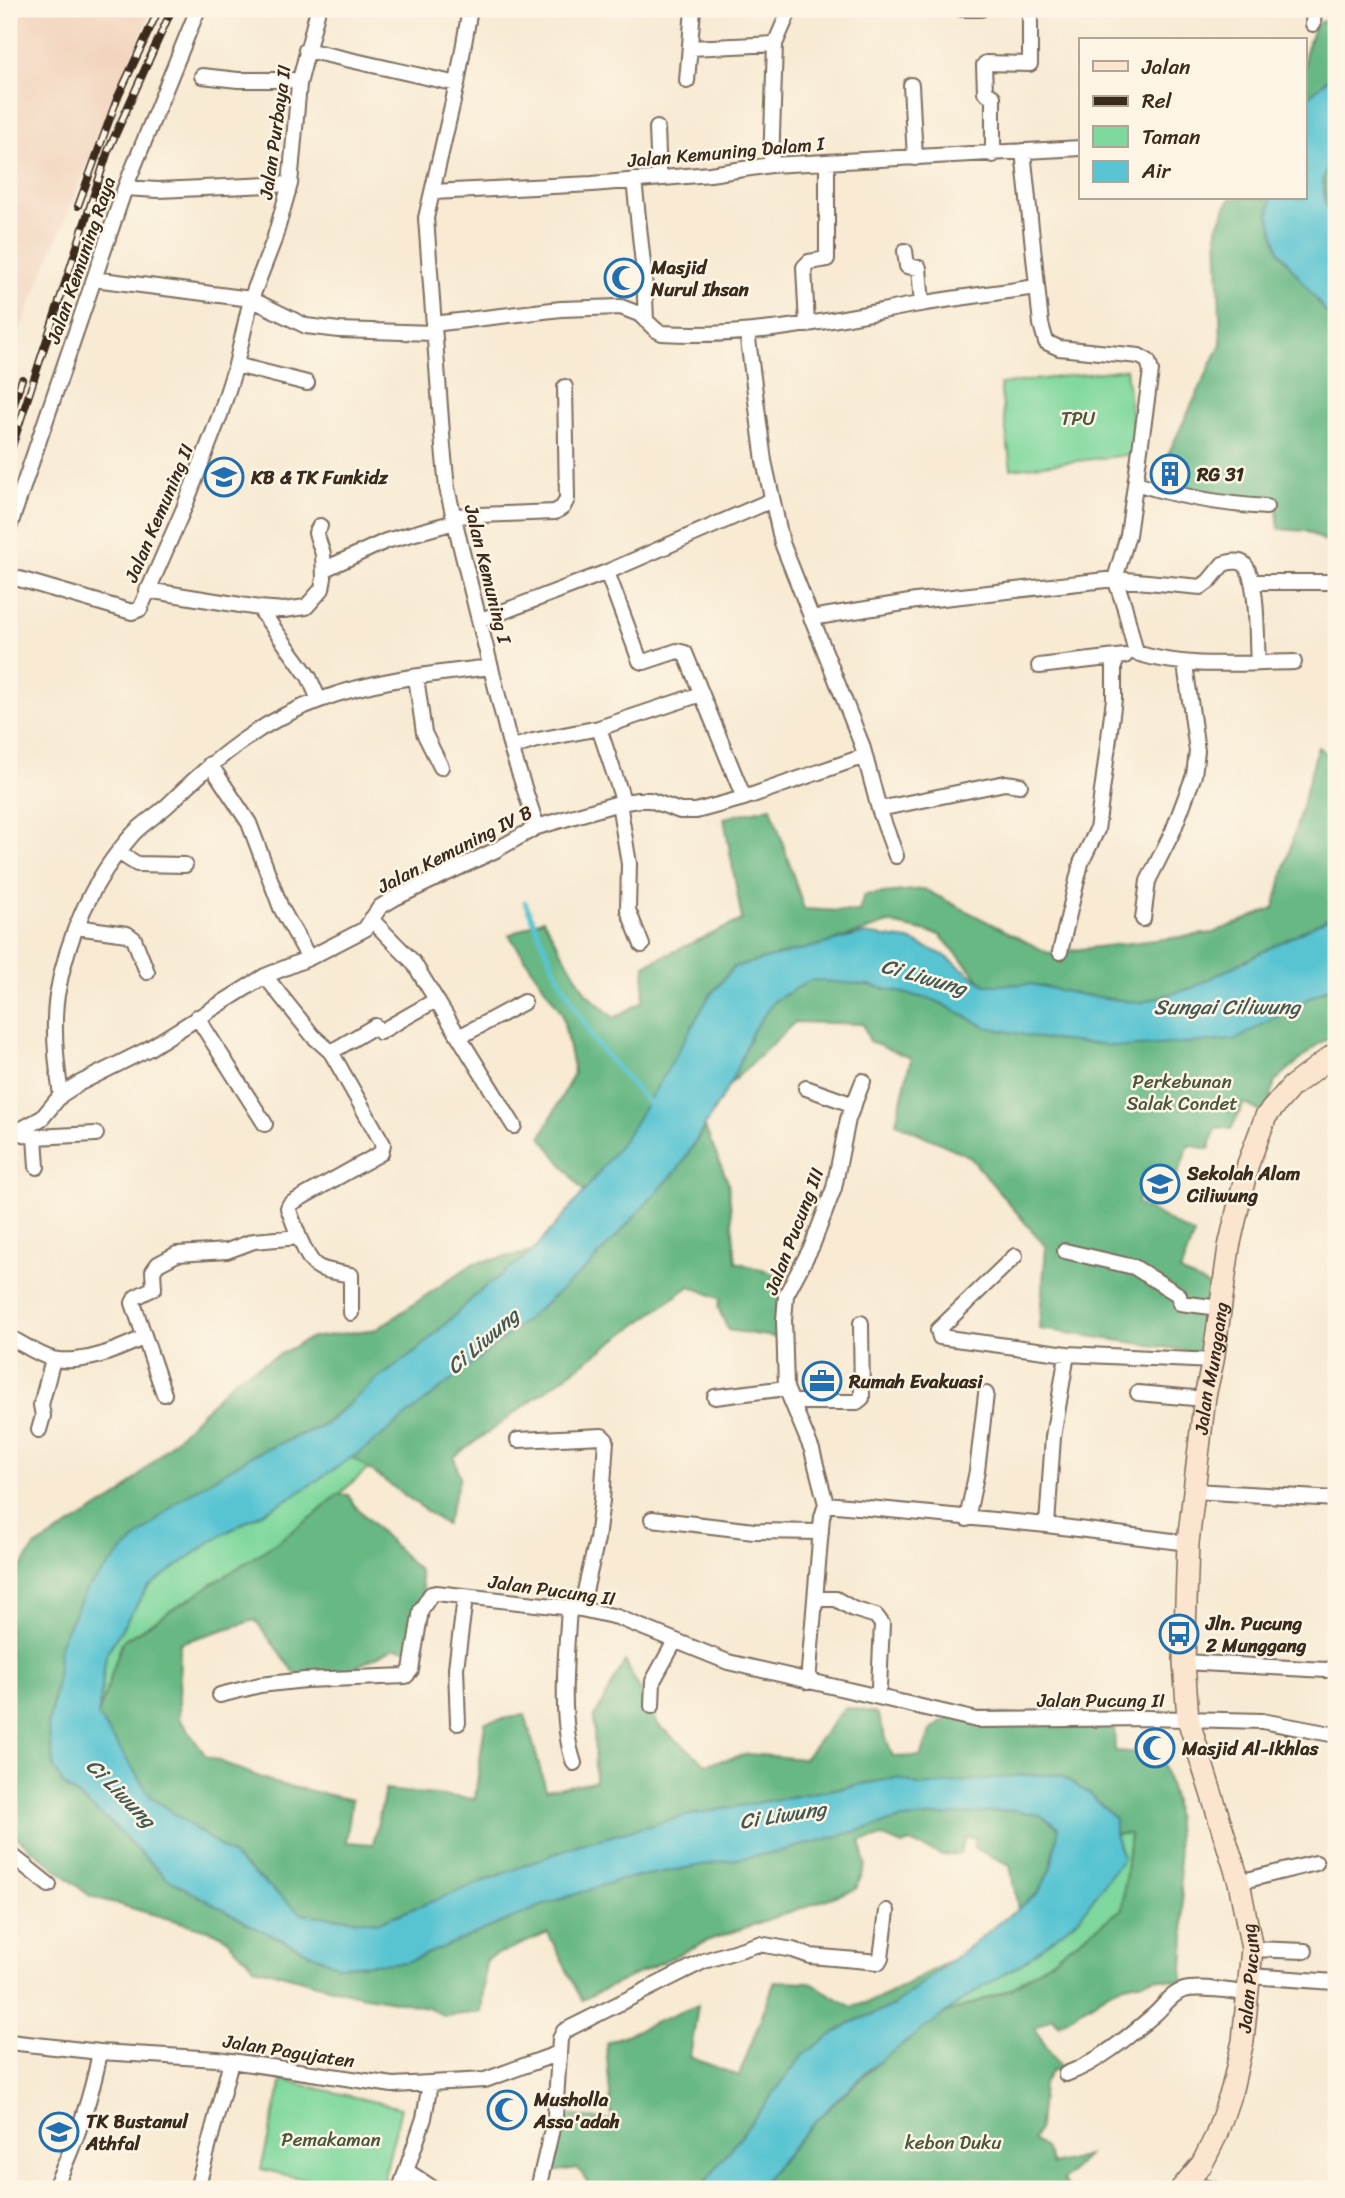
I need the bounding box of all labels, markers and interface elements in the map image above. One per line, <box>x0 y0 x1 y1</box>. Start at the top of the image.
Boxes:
legend <box>1079 38 1306 200</box>
text: Jalan <box>1141 48 1190 86</box>
street label: Jalan Purbaya II <box>249 63 301 202</box>
text: Rel <box>1142 82 1173 120</box>
text: Taman <box>1142 118 1200 156</box>
street label: Jalan Kemuning Dalam I <box>625 127 827 177</box>
text: Air <box>1141 152 1172 190</box>
street label: Jalan Kemuning Raya <box>37 172 125 349</box>
place label: Masjid Nurul Ihsan <box>650 251 749 306</box>
mosque icon: Masjid Nurul Ihsan <box>603 257 645 299</box>
park label: TPU <box>1061 402 1096 435</box>
street label: Jalan Kemuning II <box>115 438 203 588</box>
building icon: RG 31 <box>1149 453 1191 495</box>
school or university icon: KB & TK Funkidz <box>203 456 245 498</box>
place label: RG 31 <box>1196 458 1244 491</box>
place label: KB & TK Funkidz <box>250 461 389 494</box>
street label: Jalan Kemuning I <box>455 500 522 648</box>
street label: Jalan Kemuning IV B <box>371 796 538 903</box>
water label: Ci Liwung <box>877 947 973 1008</box>
water label: Sungai Ciliwung <box>1154 988 1302 1026</box>
park label: Perkebunan Salak Condet <box>1126 1065 1238 1120</box>
place label: Sekolah Alam Ciliwung <box>1186 1157 1301 1212</box>
street label: Jalan Pucung III <box>754 1163 833 1300</box>
school or university icon: Sekolah Alam Ciliwung <box>1139 1163 1181 1205</box>
water label: Ci Liwung <box>437 1297 530 1384</box>
street label: Jalan Munggang <box>1184 1299 1238 1437</box>
office icon: Rumah Evakuasi <box>801 1360 843 1402</box>
place label: Rumah Evakuasi <box>848 1365 983 1398</box>
street label: Jalan Pucung II <box>485 1565 618 1615</box>
place label: Jln. Pucung 2 Munggang <box>1205 1607 1307 1662</box>
bus stop icon: Jln. Pucung 2 Munggang <box>1158 1613 1200 1655</box>
street label: Jalan Pucung II <box>1036 1684 1165 1717</box>
mosque icon: Masjid Al-Ikhlas <box>1134 1727 1176 1769</box>
place label: Masjid Al-Ikhlas <box>1181 1732 1320 1765</box>
water label: Ci Liwung <box>77 1749 166 1838</box>
water label: Ci Liwung <box>737 1789 831 1841</box>
street label: Jalan Pucung <box>1227 1920 1269 2035</box>
street label: Jalan Pagujaten <box>220 2024 357 2078</box>
place label: Musholla Assa'adah <box>533 2083 620 2138</box>
mosque icon: Musholla Assa'adah <box>486 2089 528 2131</box>
place label: TK Bustanul Athfal <box>85 2105 190 2160</box>
school or university icon: TK Bustanul Athfal <box>38 2111 80 2153</box>
park label: Pemakaman <box>281 2123 381 2156</box>
park label: kebon Duku <box>905 2126 1001 2159</box>

